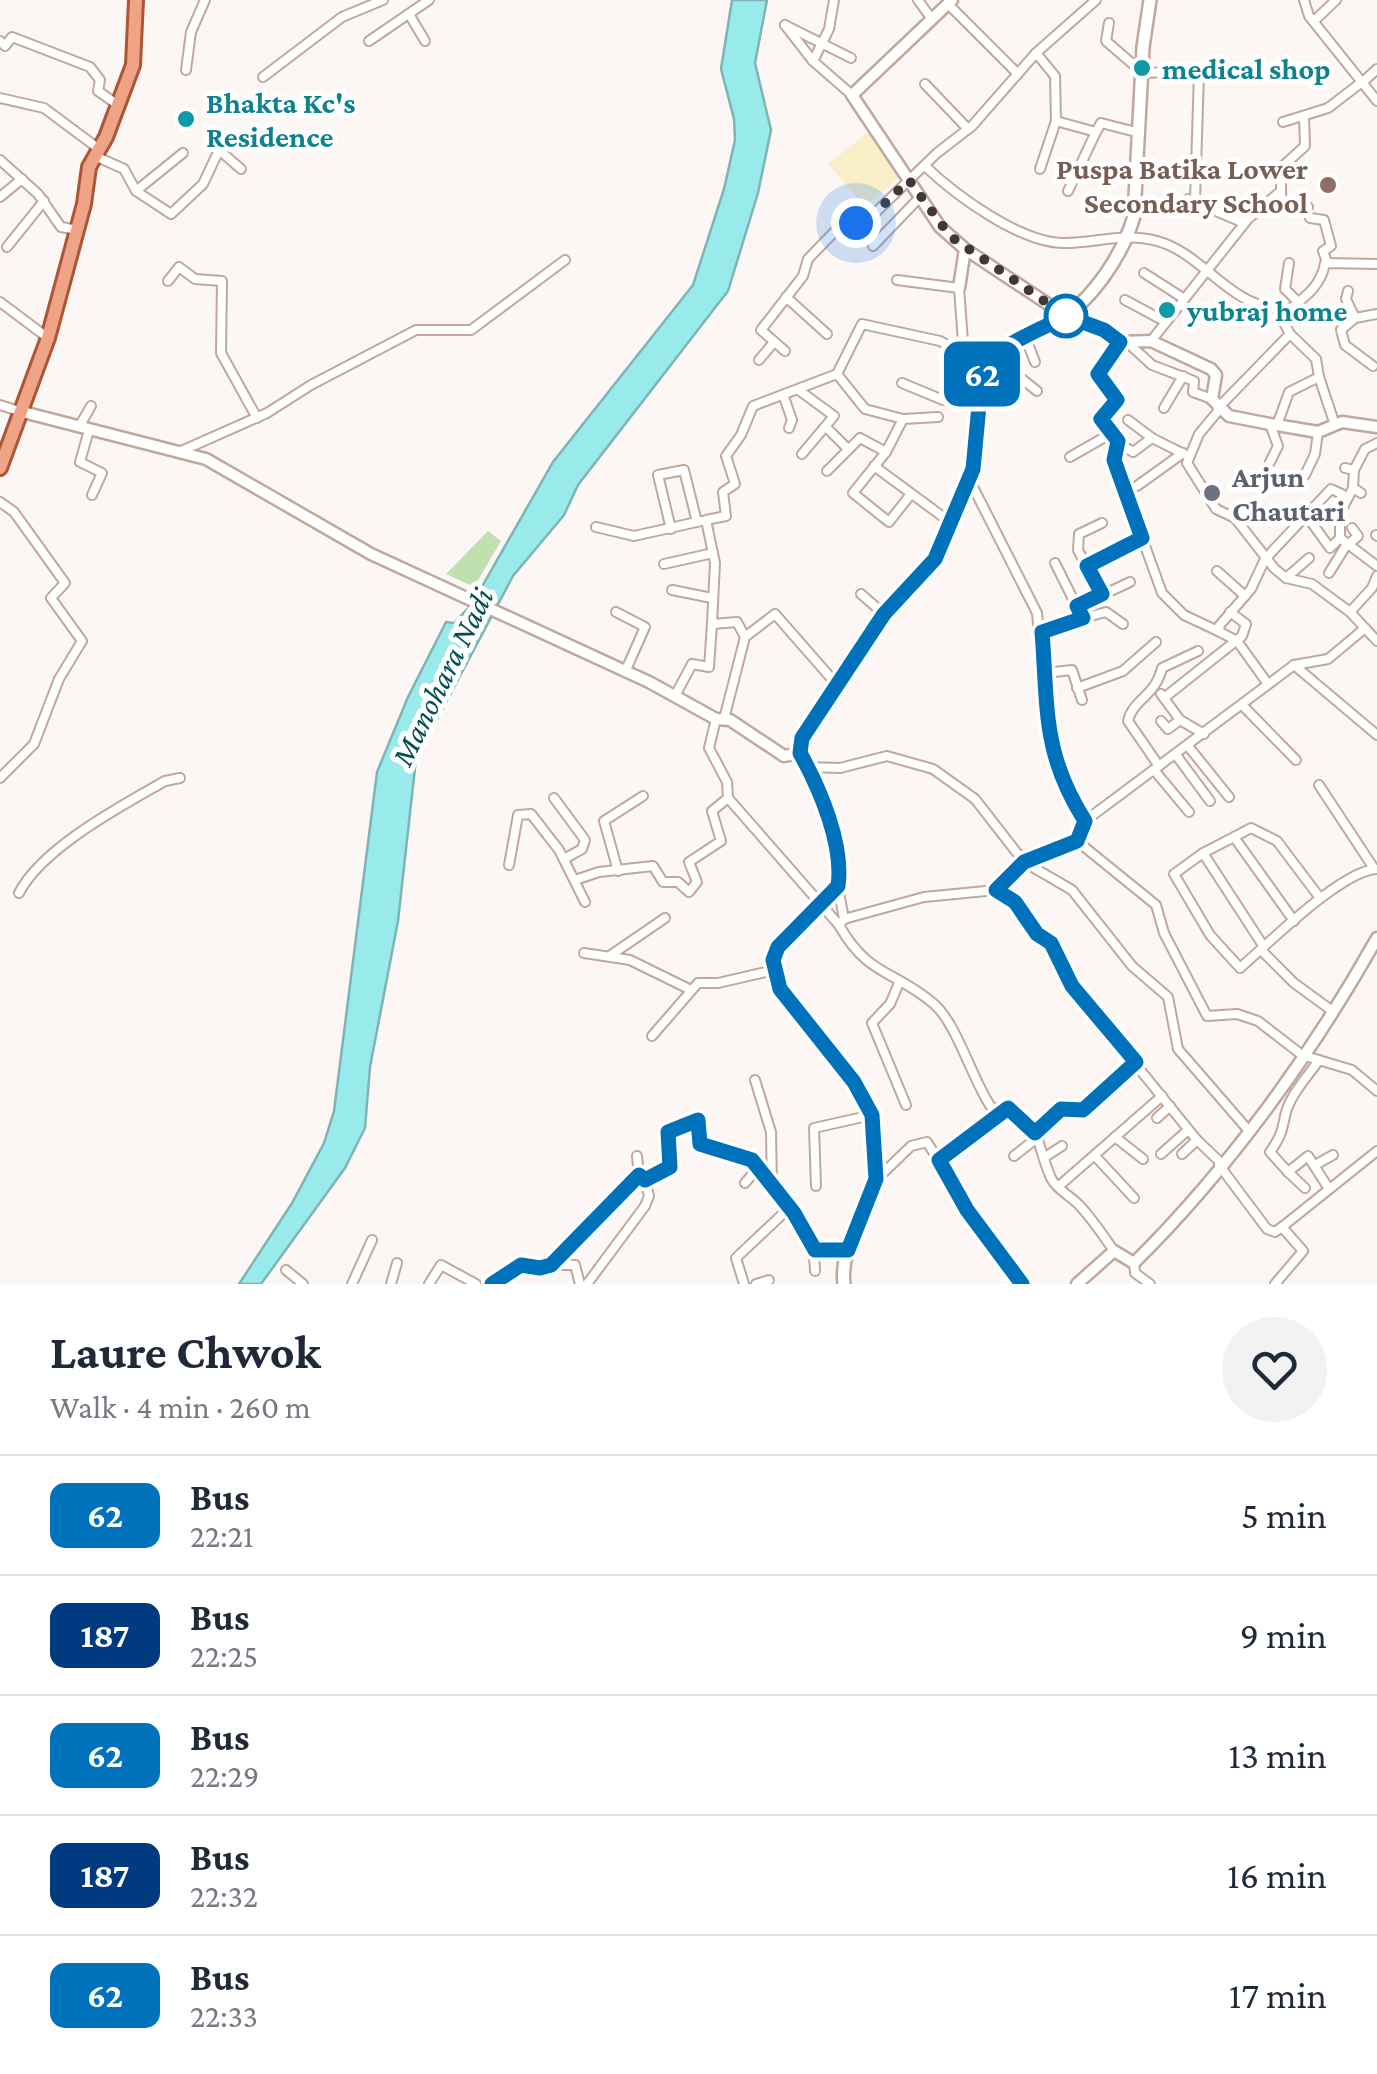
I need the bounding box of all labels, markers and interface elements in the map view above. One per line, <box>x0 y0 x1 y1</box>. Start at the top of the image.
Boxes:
place label: medical shop <box>1162 52 1331 85</box>
marker: medical shop <box>1131 57 1153 79</box>
place label: Bhakta Kc's Residence <box>206 86 356 153</box>
marker: Bhakta Kc's Residence <box>175 108 197 130</box>
place label: Puspa Batika Lower Secondary School <box>1056 152 1308 219</box>
marker: Puspa Batika Lower Secondary School <box>1317 174 1339 196</box>
your location <box>831 198 881 248</box>
place label: yubraj home <box>1186 294 1347 328</box>
unlabelled marker <box>1045 295 1087 337</box>
marker: yubraj home <box>1156 299 1178 321</box>
line badge: 62 <box>937 342 1027 406</box>
text: 62 <box>964 355 1000 394</box>
place label: Arjun Chautari <box>1231 460 1345 527</box>
marker: Arjun Chautari <box>1201 482 1223 504</box>
water label: Manohara Nadi <box>383 582 501 773</box>
button: heart <box>1222 1317 1327 1422</box>
text: Laure Chwok <box>50 1325 321 1378</box>
text: Walk · 4 min · 260 m <box>50 1389 311 1425</box>
text: Bus <box>190 1476 249 1518</box>
text: 5 min <box>1241 1494 1327 1536</box>
text: 62 <box>87 1496 123 1535</box>
text: 22:21 <box>190 1518 254 1554</box>
text: Bus <box>190 1596 249 1638</box>
text: 9 min <box>1240 1614 1327 1656</box>
text: 187 <box>80 1616 130 1655</box>
text: 22:25 <box>190 1638 258 1674</box>
text: Bus <box>190 1716 249 1758</box>
text: 13 min <box>1228 1734 1327 1776</box>
text: 62 <box>87 1736 123 1775</box>
text: 22:29 <box>190 1758 259 1794</box>
text: Bus <box>190 1836 249 1878</box>
text: 16 min <box>1227 1854 1327 1896</box>
text: 187 <box>80 1856 130 1895</box>
text: 22:32 <box>190 1878 258 1914</box>
text: Bus <box>190 1956 249 1998</box>
text: 17 min <box>1229 1974 1327 2016</box>
text: 62 <box>87 1976 123 2015</box>
text: 22:33 <box>190 1998 258 2034</box>

